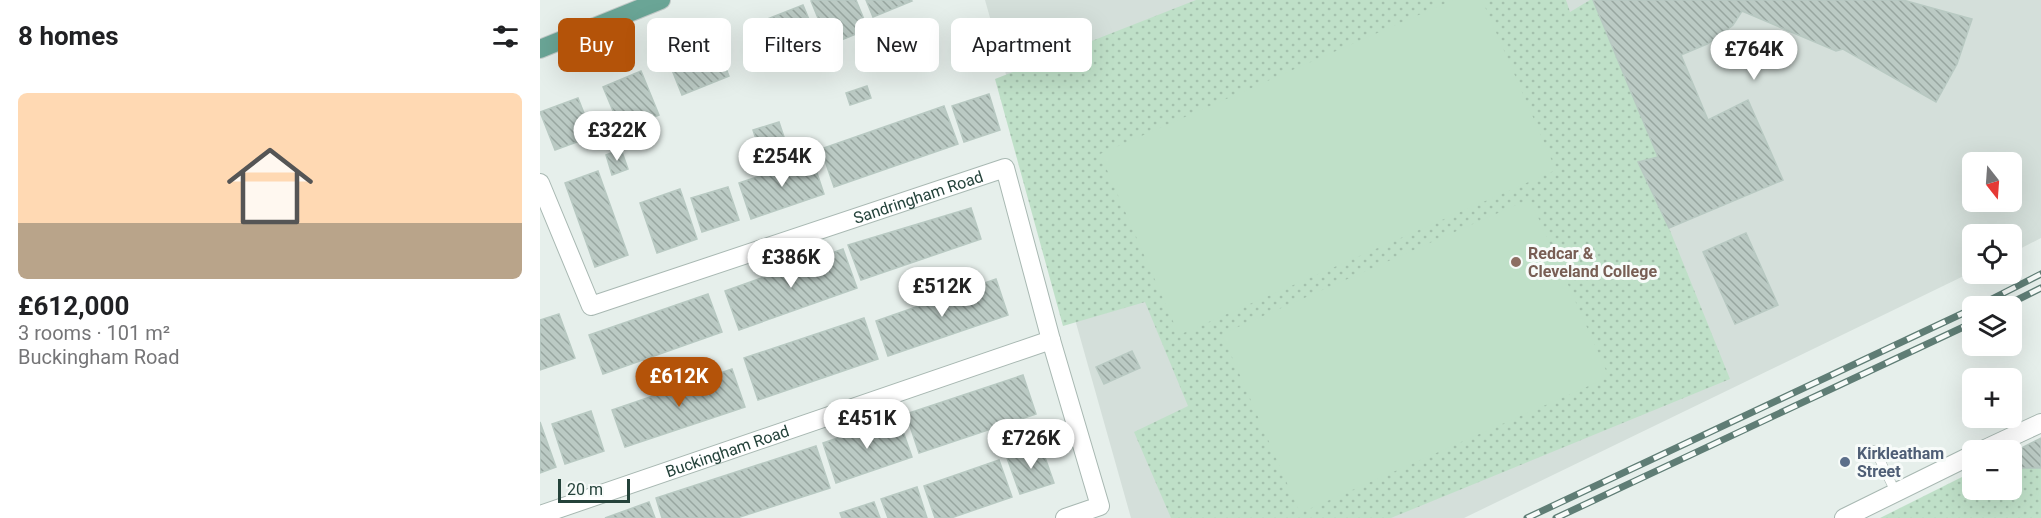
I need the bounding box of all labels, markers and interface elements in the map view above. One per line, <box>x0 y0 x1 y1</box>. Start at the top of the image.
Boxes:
chip: Buy <box>558 18 635 72</box>
chip: Rent <box>647 18 731 72</box>
chip: Filters <box>743 18 843 72</box>
chip: New <box>855 18 939 72</box>
chip: Apartment <box>951 18 1092 72</box>
icon: filters <box>489 20 522 53</box>
text: 8 homes <box>18 21 119 51</box>
pin: £764K <box>1712 30 1796 81</box>
text: £764K <box>1724 37 1784 61</box>
pin: £322K <box>575 111 659 162</box>
text: £322K <box>587 118 647 142</box>
icon: home <box>216 132 324 240</box>
pin: £254K <box>740 137 824 188</box>
text: £254K <box>752 144 812 168</box>
north arrow <box>1962 152 2022 212</box>
map controls <box>1962 152 2022 500</box>
street label: Sandringham Road <box>851 167 986 228</box>
button: locate <box>1962 224 2022 284</box>
pin: £386K <box>749 238 833 289</box>
place label: Redcar & Cleveland College <box>1528 244 1657 281</box>
text: £386K <box>761 245 821 269</box>
marker: Redcar & Cleveland College <box>1509 255 1523 269</box>
pin: £512K <box>900 267 984 318</box>
text: £512K <box>912 274 972 298</box>
text: £612,000 <box>18 291 129 321</box>
button: layers <box>1962 296 2022 356</box>
text: 3 rooms · 101 m² <box>18 321 170 345</box>
text: Buckingham Road <box>18 345 180 369</box>
pin: £612K <box>637 357 721 408</box>
text: £612K <box>649 364 709 388</box>
button: + <box>1962 368 2022 428</box>
pin: £451K <box>825 399 909 450</box>
text: £451K <box>837 406 897 430</box>
pin: £726K <box>989 419 1073 470</box>
street label: Buckingham Road <box>663 421 792 481</box>
text: £726K <box>1001 426 1061 450</box>
button: − <box>1962 440 2022 500</box>
place label: Kirkleatham Street <box>1857 444 1944 481</box>
marker: Kirkleatham Street <box>1838 455 1852 469</box>
scale bar <box>558 476 630 504</box>
text: 20 m <box>567 480 603 499</box>

